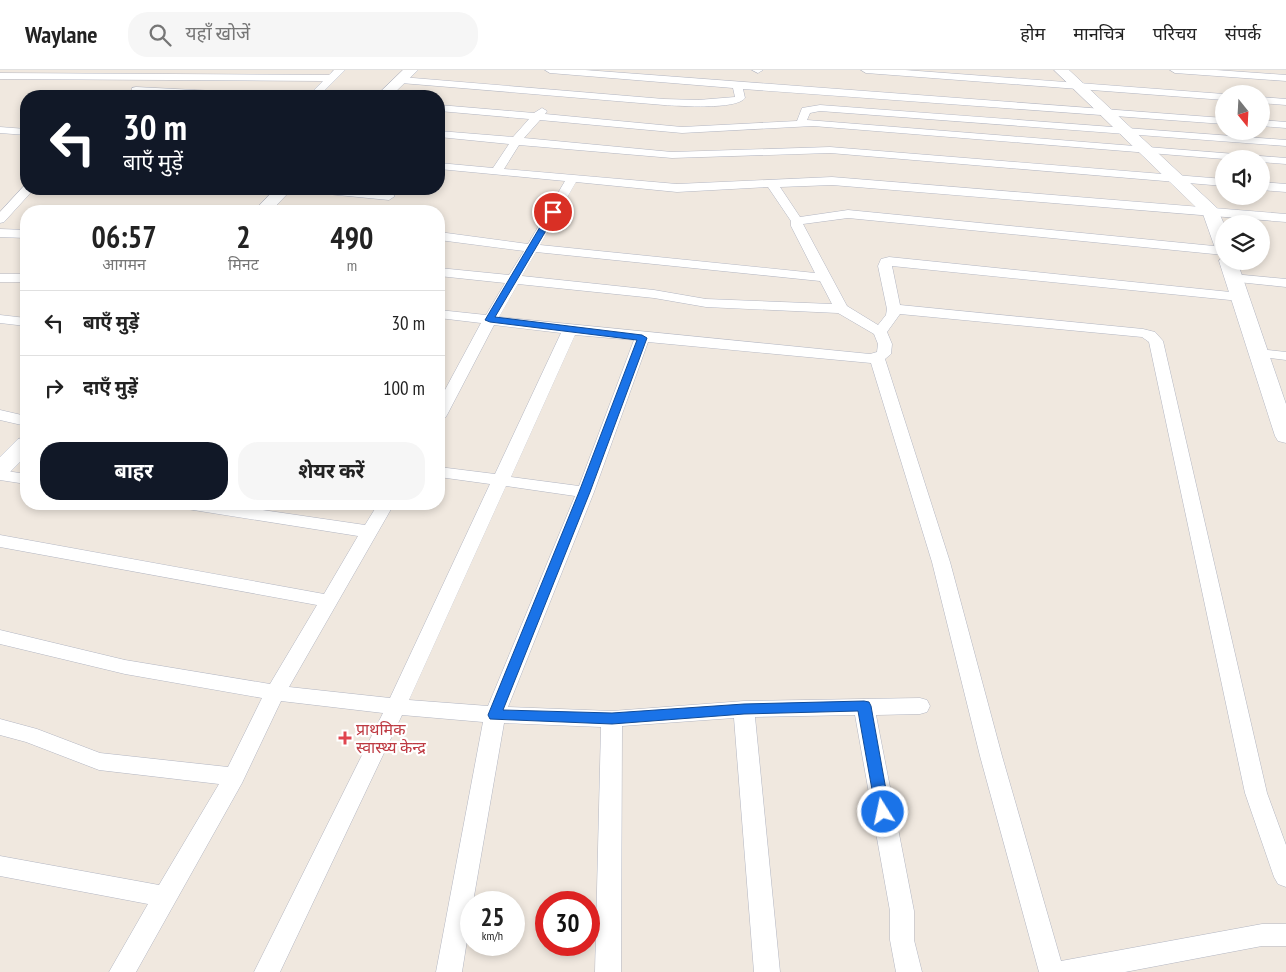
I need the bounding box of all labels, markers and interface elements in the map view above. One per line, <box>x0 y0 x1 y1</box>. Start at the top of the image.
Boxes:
search box <box>128 12 478 57</box>
text: Waylane <box>25 19 98 50</box>
icon: search <box>146 21 174 49</box>
text: यहाँ खोजें <box>186 21 250 45</box>
text: होम <box>1020 22 1045 45</box>
text: मानचित्र <box>1073 22 1125 45</box>
text: परिचय <box>1153 22 1197 45</box>
text: संपर्क <box>1225 22 1261 45</box>
north arrow <box>1215 85 1270 140</box>
map controls <box>1215 85 1270 270</box>
text: 30 m <box>123 104 187 150</box>
icon: left <box>40 110 105 175</box>
text: बाएँ मुड़ें <box>123 148 183 176</box>
button: sound <box>1215 150 1270 205</box>
pin <box>532 191 574 233</box>
icon: arrive <box>539 198 567 226</box>
button: layers <box>1215 215 1270 270</box>
text: 06:57 <box>92 217 156 256</box>
text: 2 <box>236 217 251 256</box>
text: 490 <box>330 218 373 257</box>
text: आगमन <box>102 254 146 274</box>
text: मिनट <box>228 254 259 274</box>
text: m <box>347 255 357 275</box>
icon: left <box>40 309 68 337</box>
text: बाएँ मुड़ें <box>83 310 139 334</box>
text: 30 m <box>392 311 425 335</box>
icon: right <box>40 374 68 402</box>
text: दाएँ मुड़ें <box>83 375 138 399</box>
text: 100 m <box>383 376 425 400</box>
button: बाहर <box>40 442 228 500</box>
button: शेयर करें <box>238 442 425 500</box>
place label: प्राथमिक स्वास्थ्य केन्द्र <box>356 719 426 757</box>
marker: प्राथमिक स्वास्थ्य केन्द्र <box>338 731 352 745</box>
position arrow <box>856 785 908 837</box>
speed limit sign: 30 <box>535 891 600 956</box>
text: 25 <box>481 901 504 933</box>
text: km/h <box>482 928 503 943</box>

